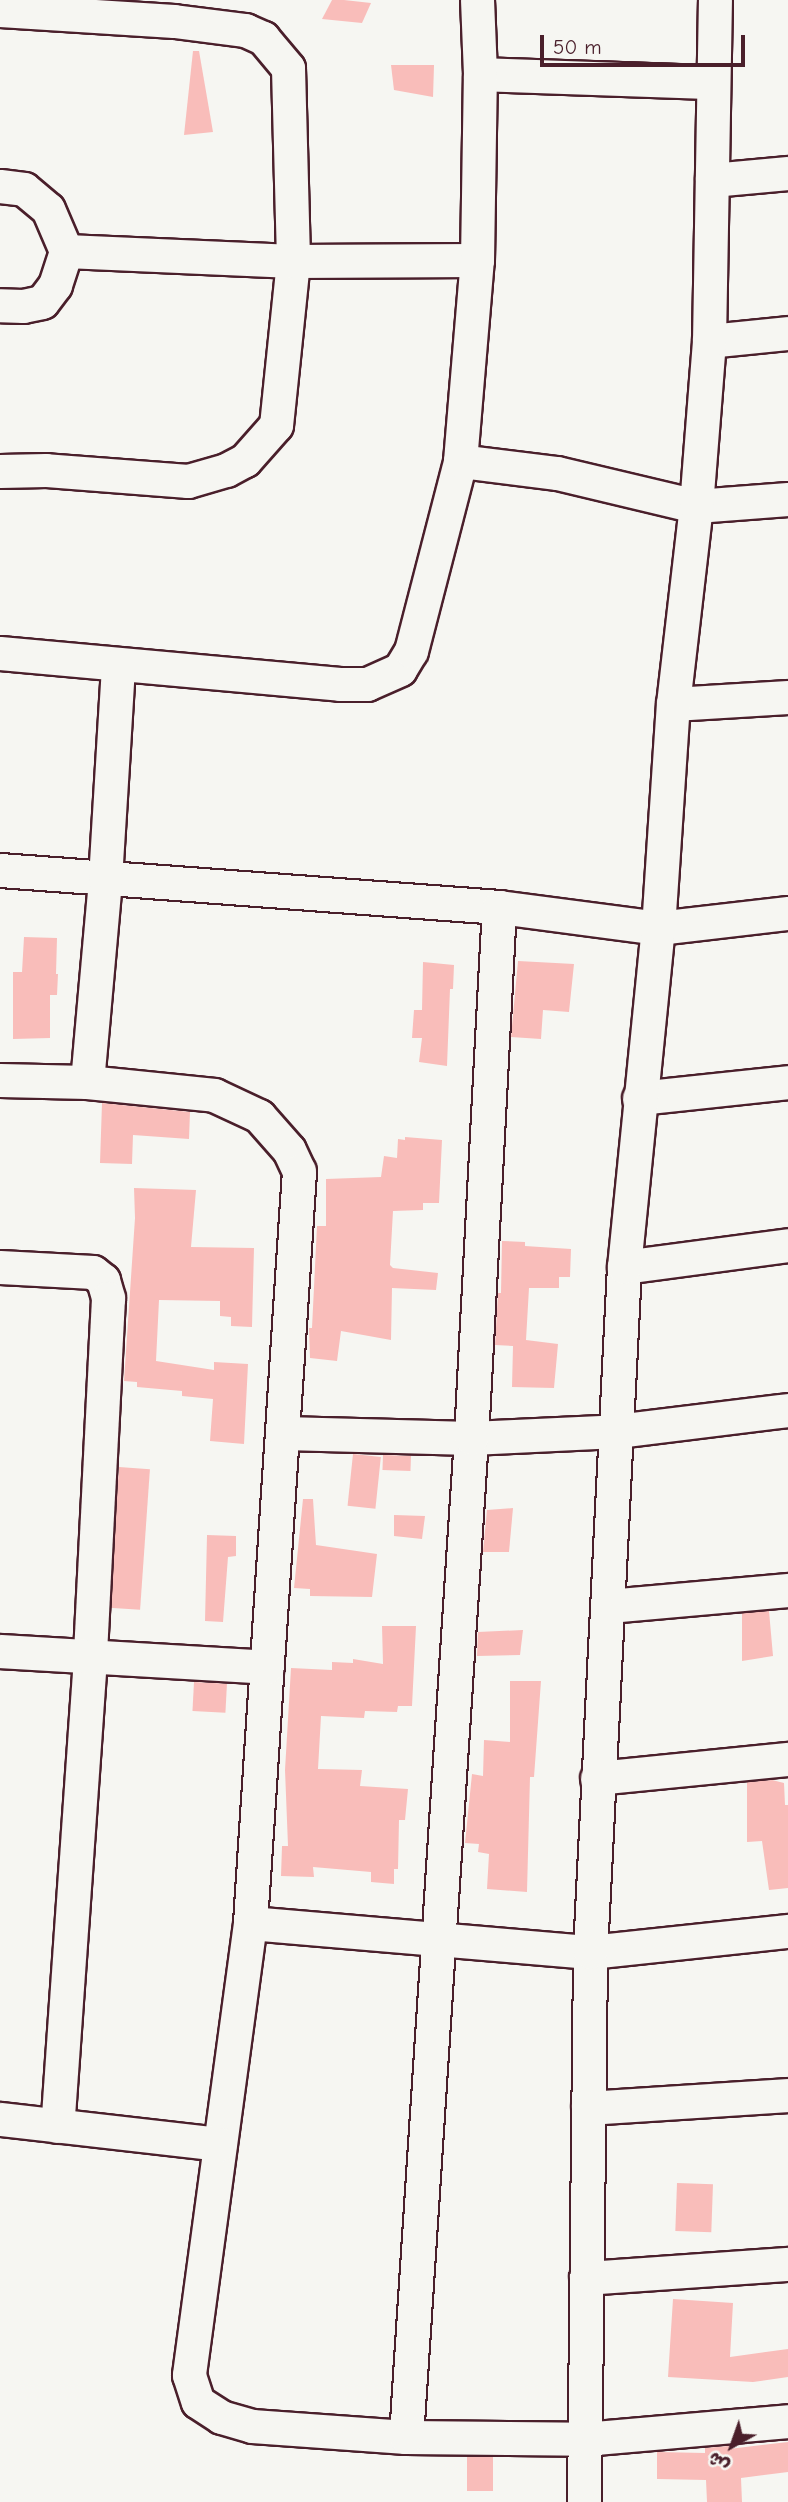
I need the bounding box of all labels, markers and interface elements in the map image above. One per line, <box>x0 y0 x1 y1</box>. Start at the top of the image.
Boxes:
scale bar <box>543 21 748 65</box>
text: 50 m <box>553 35 602 59</box>
north arrow <box>697 2411 767 2481</box>
text: ش <box>703 2447 734 2477</box>

